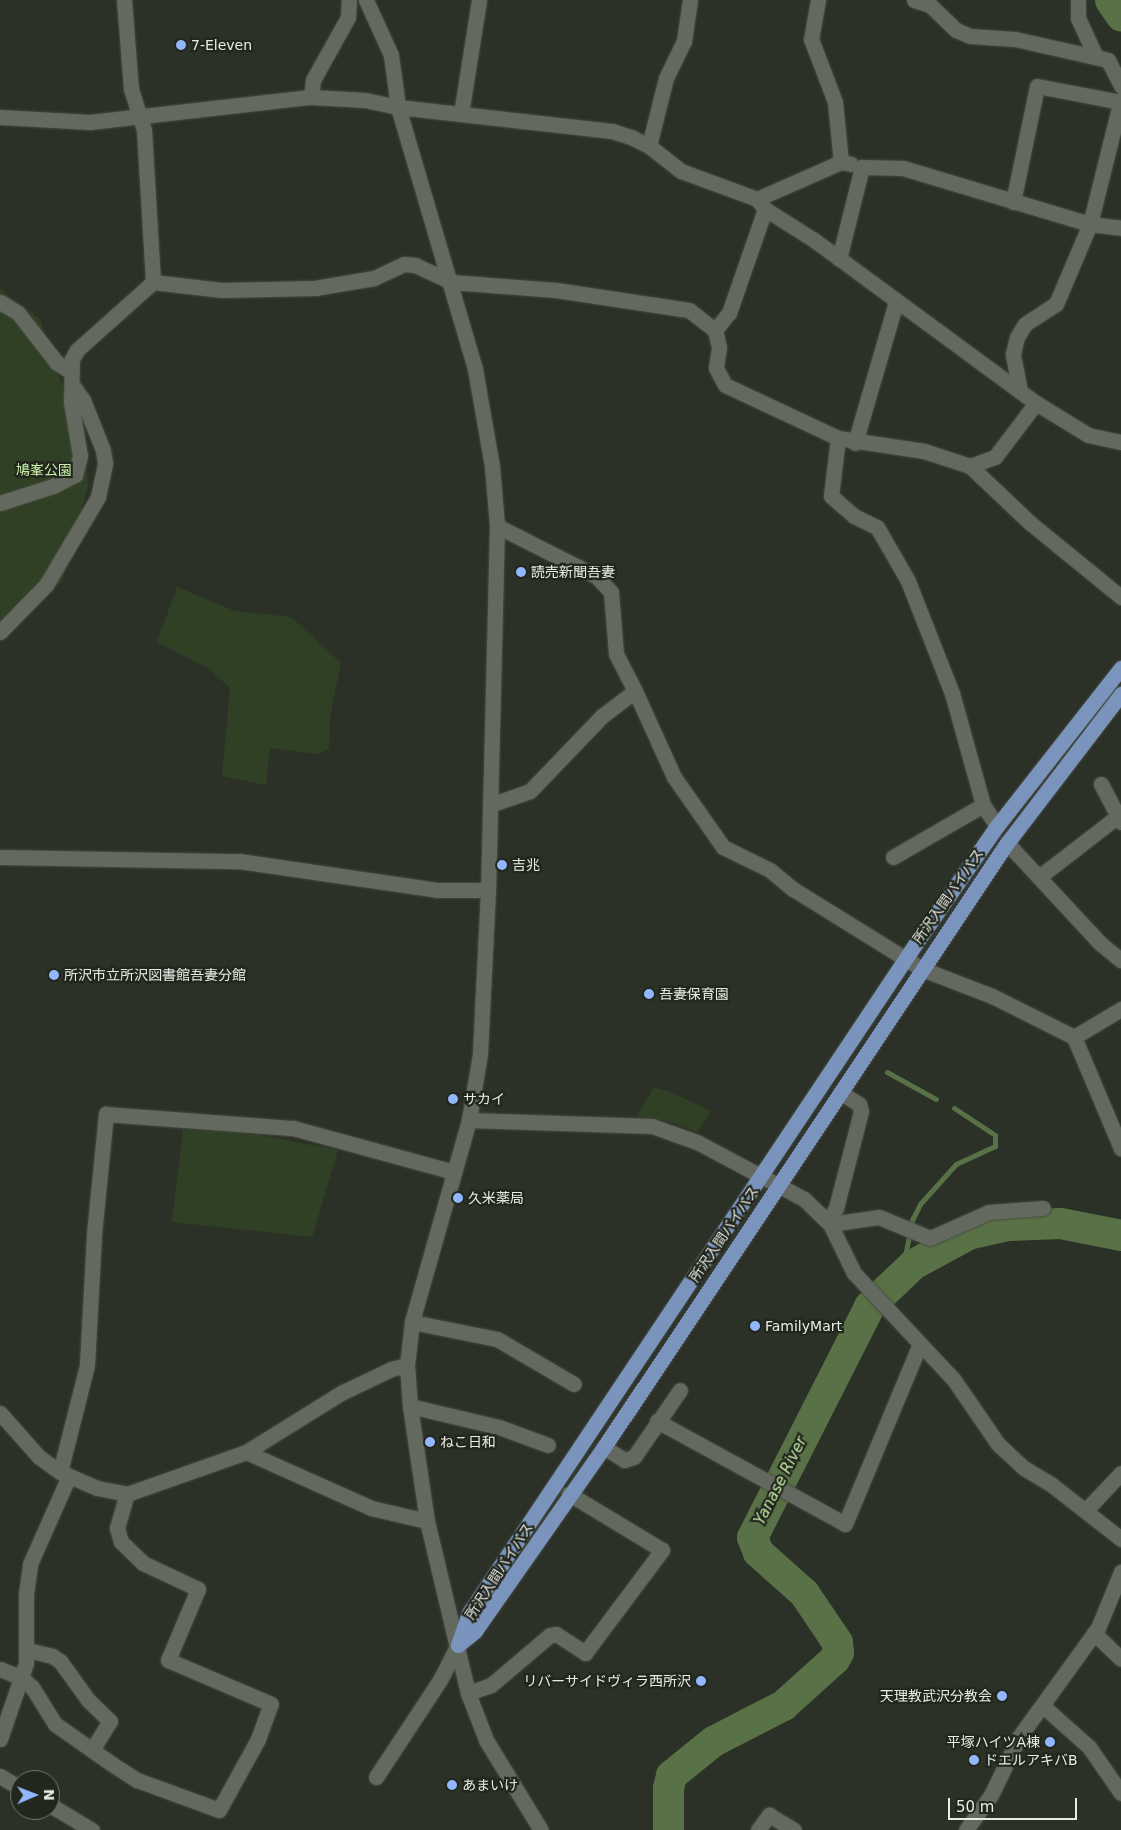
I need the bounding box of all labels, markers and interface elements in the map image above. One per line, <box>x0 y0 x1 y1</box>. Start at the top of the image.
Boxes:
place label: 7-Eleven <box>191 37 252 53</box>
marker: 7-Eleven <box>175 39 187 51</box>
park label: 鳩峯公園 <box>16 462 72 478</box>
place label: 読売新聞吾妻 <box>531 564 615 580</box>
marker: 読売新聞吾妻 <box>515 566 527 578</box>
street label: 所沢入間バイパス <box>909 845 987 947</box>
place label: 吉兆 <box>512 857 540 873</box>
marker: 吉兆 <box>496 859 508 871</box>
place label: 所沢市立所沢図書館吾妻分館 <box>64 967 246 983</box>
marker: 所沢市立所沢図書館吾妻分館 <box>48 969 60 981</box>
place label: 吾妻保育園 <box>659 986 729 1002</box>
marker: 吾妻保育園 <box>643 988 655 1000</box>
place label: サカイ <box>463 1091 505 1107</box>
marker: サカイ <box>447 1093 459 1105</box>
street label: 所沢入間バイパス <box>686 1183 762 1285</box>
place label: 久米薬局 <box>468 1190 524 1206</box>
marker: 久米薬局 <box>452 1192 464 1204</box>
place label: FamilyMart <box>765 1318 842 1334</box>
marker: FamilyMart <box>749 1320 761 1332</box>
place label: ねこ日和 <box>440 1434 496 1450</box>
water label: Yanase River <box>751 1434 811 1528</box>
marker: ねこ日和 <box>424 1436 436 1448</box>
street label: 所沢入間バイパス <box>461 1519 537 1623</box>
place label: リバーサイドヴィラ西所沢 <box>523 1673 691 1689</box>
marker: リバーサイドヴィラ西所沢 <box>695 1675 707 1687</box>
place label: 天理教武沢分教会 <box>880 1688 992 1704</box>
marker: 天理教武沢分教会 <box>996 1690 1008 1702</box>
place label: 平塚ハイツA棟 <box>946 1734 1040 1750</box>
marker: 平塚ハイツA棟 <box>1044 1736 1056 1748</box>
place label: ドエルアキバB <box>984 1752 1078 1768</box>
marker: ドエルアキバB <box>968 1754 980 1766</box>
north arrow <box>10 1770 60 1820</box>
place label: あまいけ <box>462 1777 518 1793</box>
marker: あまいけ <box>446 1779 458 1791</box>
scale bar <box>951 1788 1080 1820</box>
text: N <box>41 1789 57 1801</box>
text: 50 m <box>956 1798 994 1816</box>

